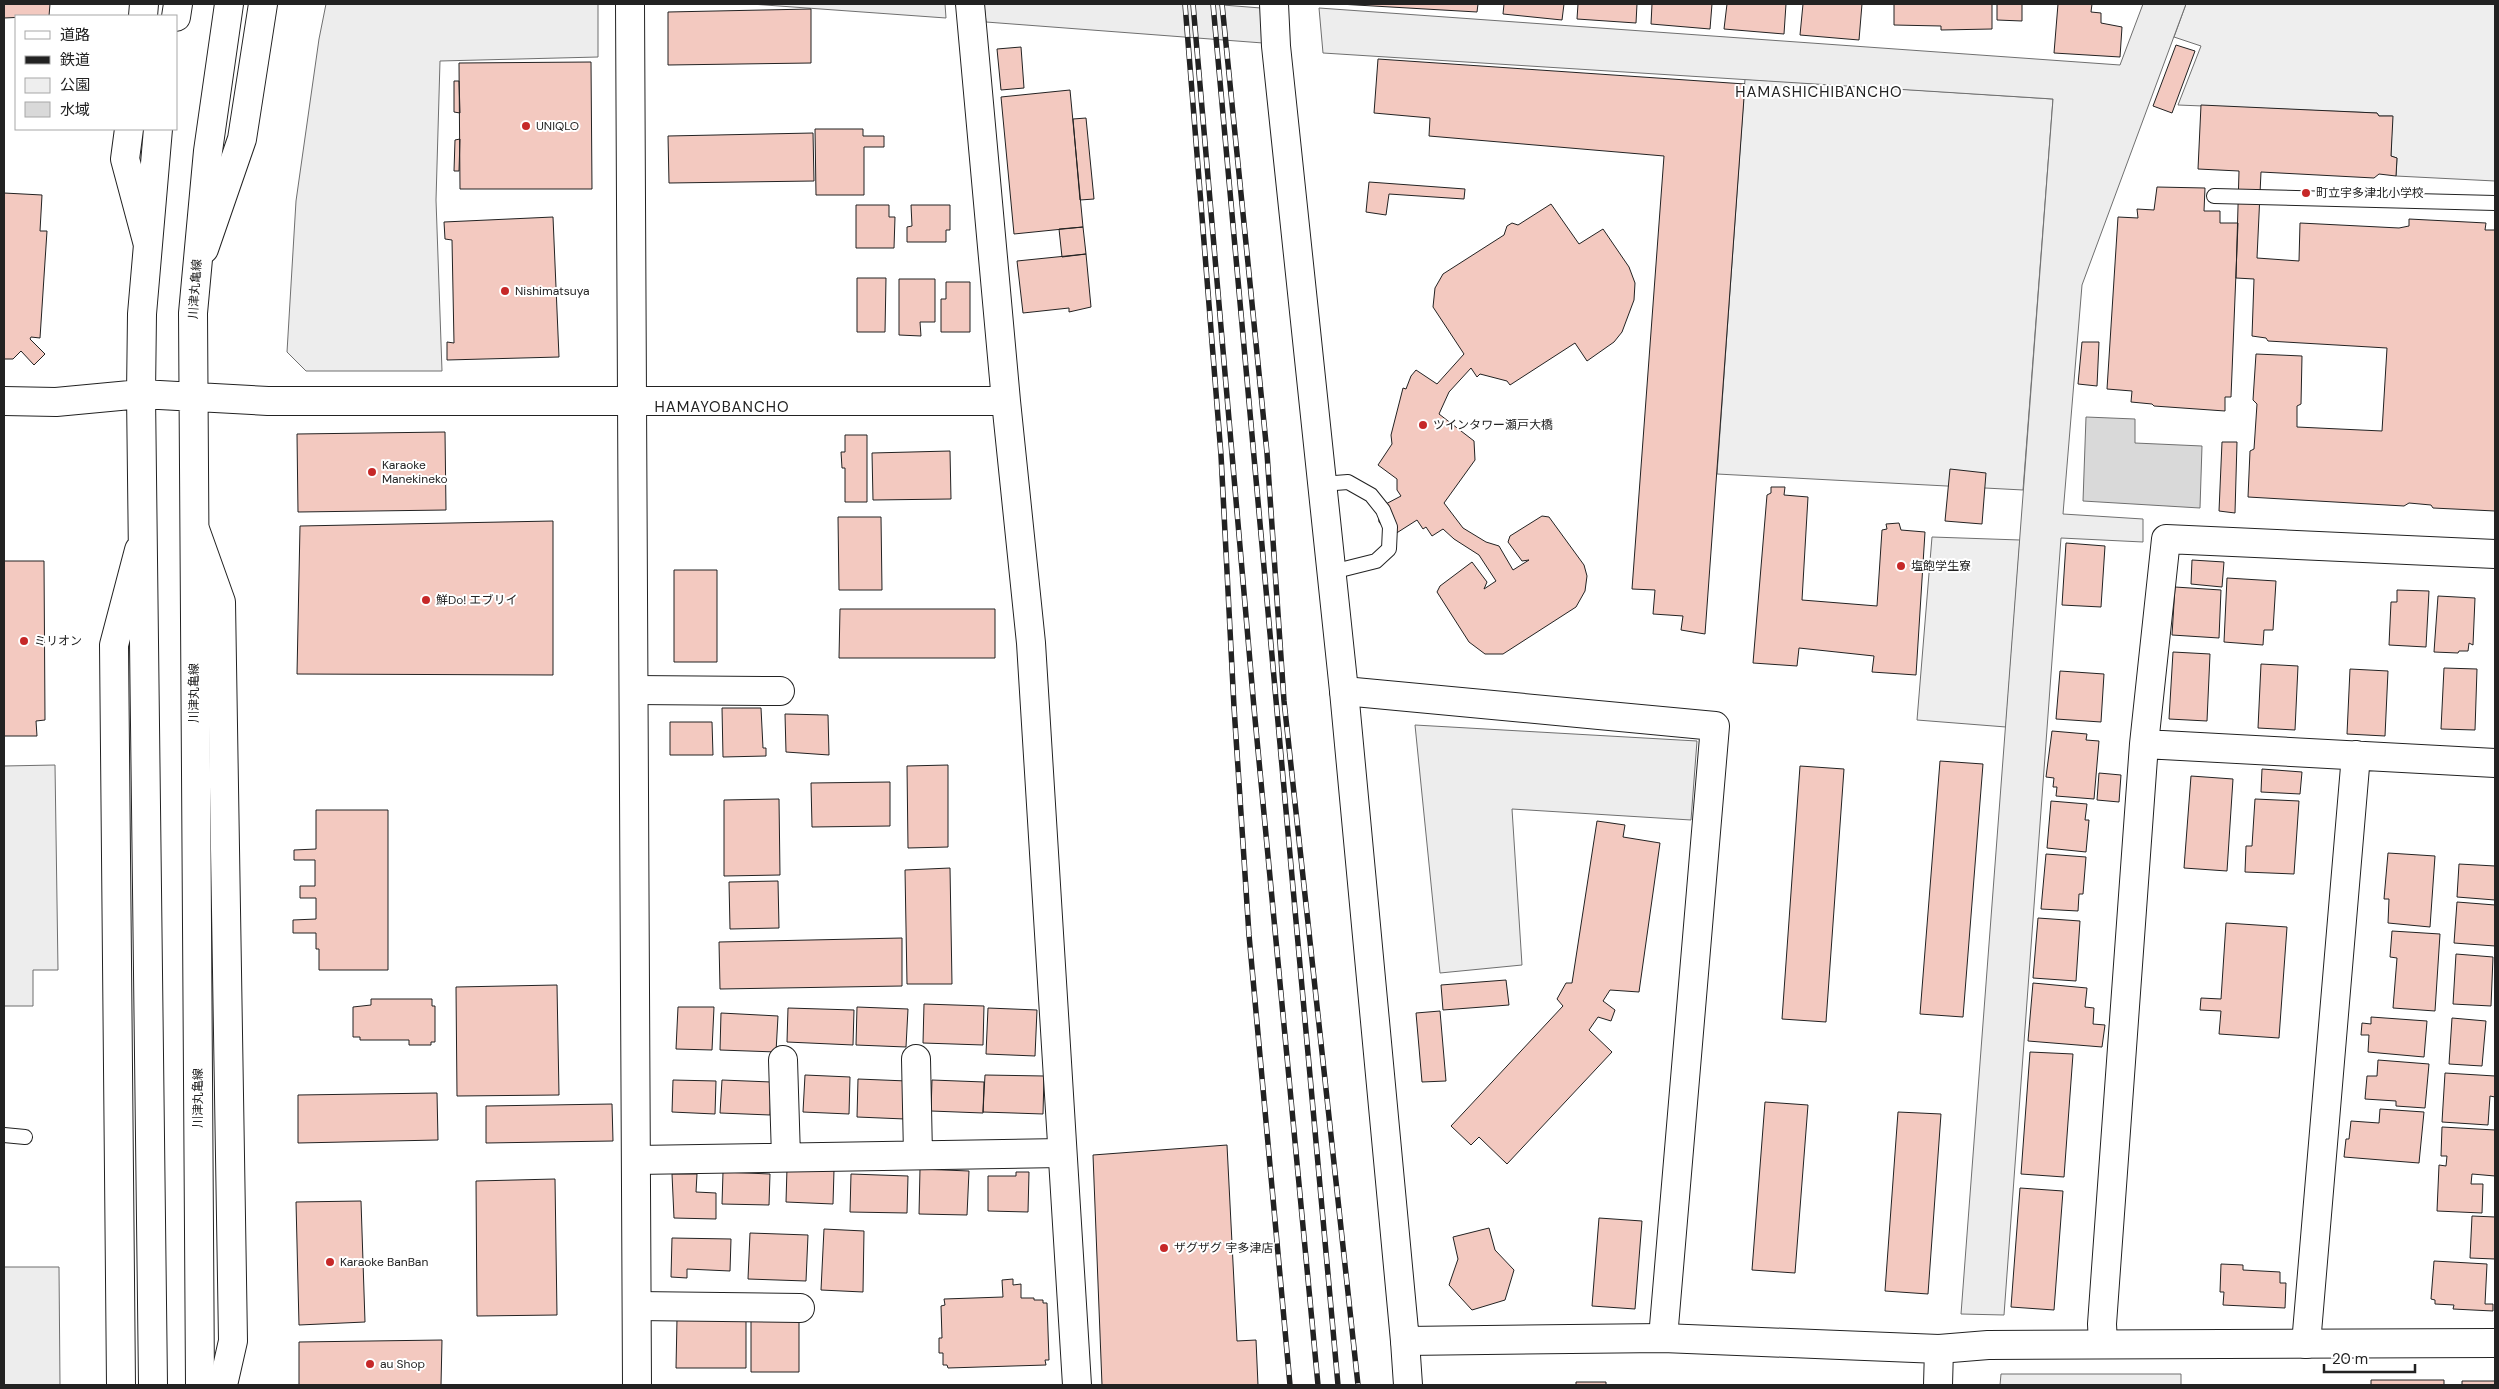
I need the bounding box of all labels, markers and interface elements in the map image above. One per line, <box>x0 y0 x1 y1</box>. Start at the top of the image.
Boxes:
legend <box>15 15 178 130</box>
text: 道路 <box>60 25 90 45</box>
text: 鉄道 <box>60 50 90 70</box>
text: 公園 <box>60 75 90 95</box>
district label: HAMASHICHIBANCHO <box>1735 82 1903 102</box>
text: 水域 <box>60 100 90 120</box>
place label: UNIQLO <box>536 118 579 134</box>
marker: UNIQLO <box>520 120 532 132</box>
place label: 町立宇多津北小学校 <box>2316 185 2424 201</box>
marker: 町立宇多津北小学校 <box>2300 187 2312 199</box>
street label: 川津丸亀線 <box>185 259 205 319</box>
place label: Nishimatsuya <box>515 283 589 299</box>
marker: Nishimatsuya <box>499 285 511 297</box>
district label: HAMAYOBANCHO <box>654 397 790 417</box>
place label: ツインタワー瀬戸大橋 <box>1433 417 1553 433</box>
marker: ツインタワー瀬戸大橋 <box>1417 419 1429 431</box>
place label: Karaoke Manekineko <box>382 457 448 487</box>
marker: Karaoke Manekineko <box>366 466 378 478</box>
place label: 塩飽学生寮 <box>1911 558 1971 574</box>
marker: 塩飽学生寮 <box>1895 560 1907 572</box>
place label: 鮮Do! エブリイ <box>436 592 518 608</box>
marker: 鮮Do! エブリイ <box>420 594 432 606</box>
place label: ミリオン <box>34 633 82 649</box>
marker: ミリオン <box>18 635 30 647</box>
street label: 川津丸亀線 <box>186 663 202 723</box>
street label: 川津丸亀線 <box>190 1068 206 1128</box>
place label: ザグザグ 宇多津店 <box>1174 1240 1273 1256</box>
marker: ザグザグ 宇多津店 <box>1158 1242 1170 1254</box>
place label: Karaoke BanBan <box>340 1254 428 1270</box>
marker: Karaoke BanBan <box>324 1256 336 1268</box>
scale bar <box>2324 1342 2415 1374</box>
text: 20 m <box>2332 1349 2368 1369</box>
place label: au Shop <box>380 1356 425 1372</box>
marker: au Shop <box>364 1358 376 1370</box>

